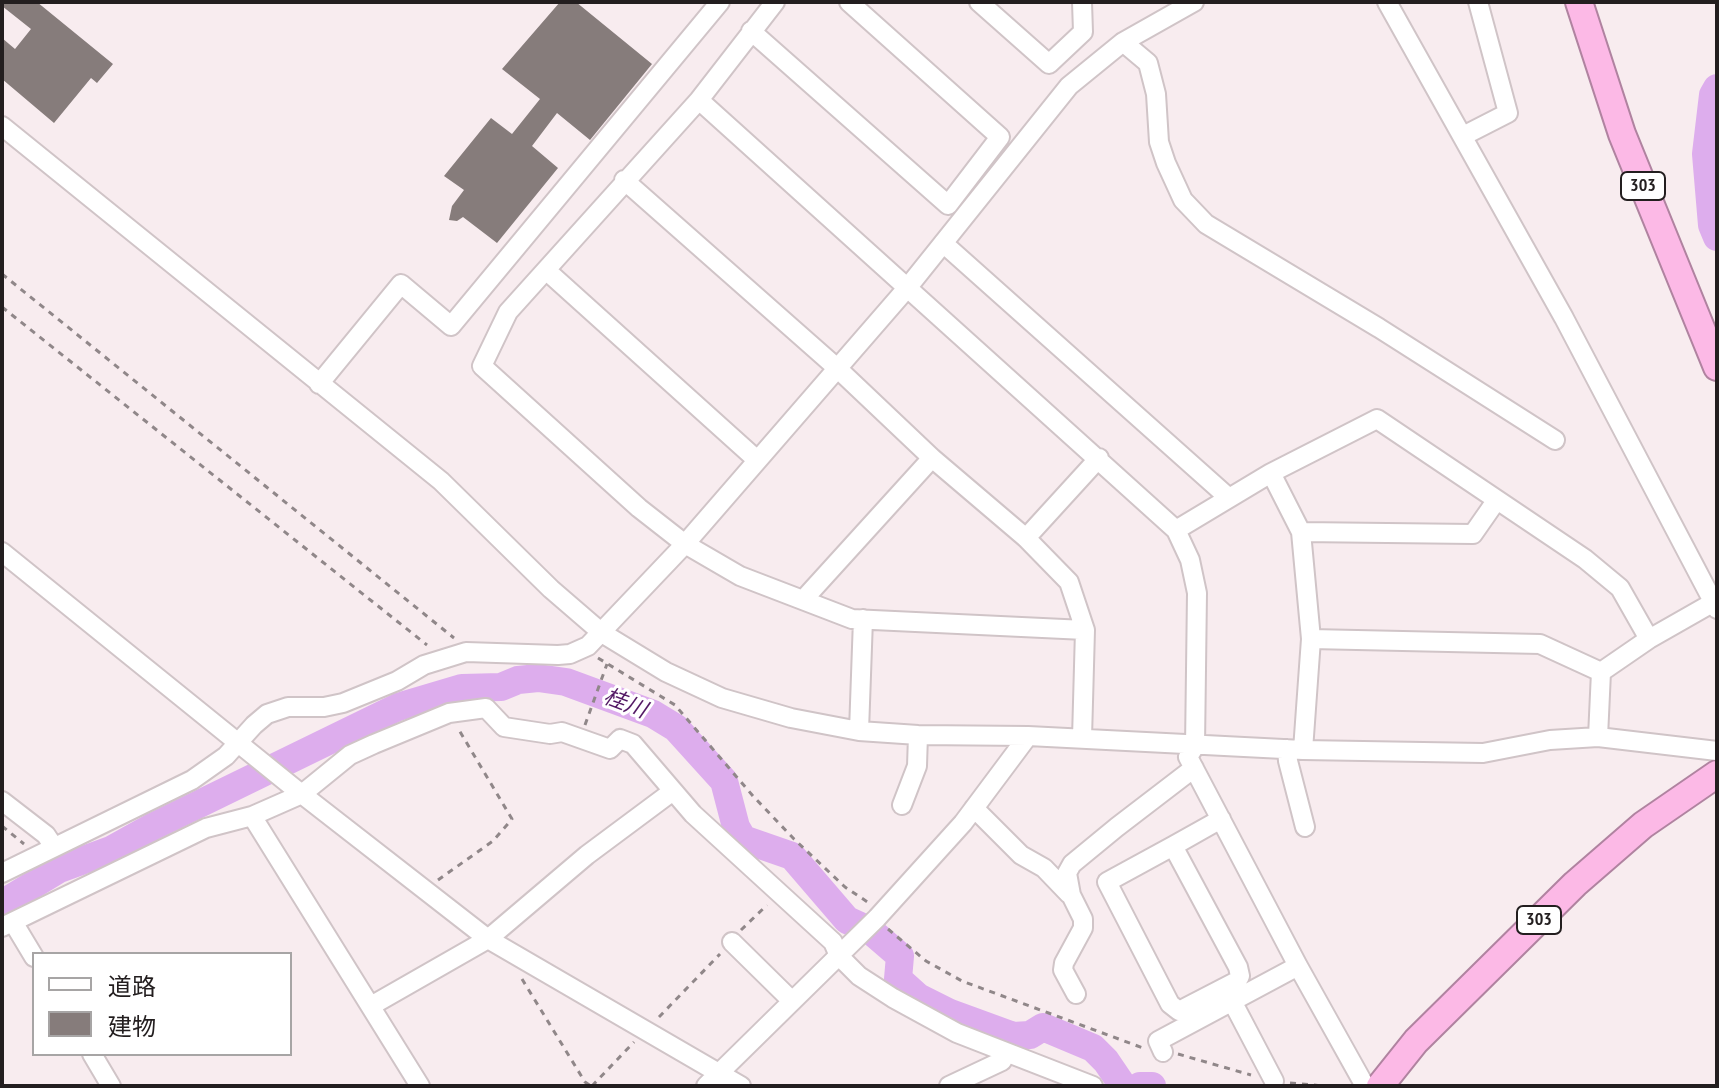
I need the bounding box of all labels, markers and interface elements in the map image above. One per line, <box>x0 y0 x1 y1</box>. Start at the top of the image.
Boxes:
road number: 303 <box>1621 172 1665 200</box>
water label: 桂川 <box>600 684 650 724</box>
road number: 303 <box>1517 906 1561 934</box>
legend <box>32 952 292 1056</box>
text: 道路 <box>108 971 156 1002</box>
text: 建物 <box>108 1011 156 1042</box>

